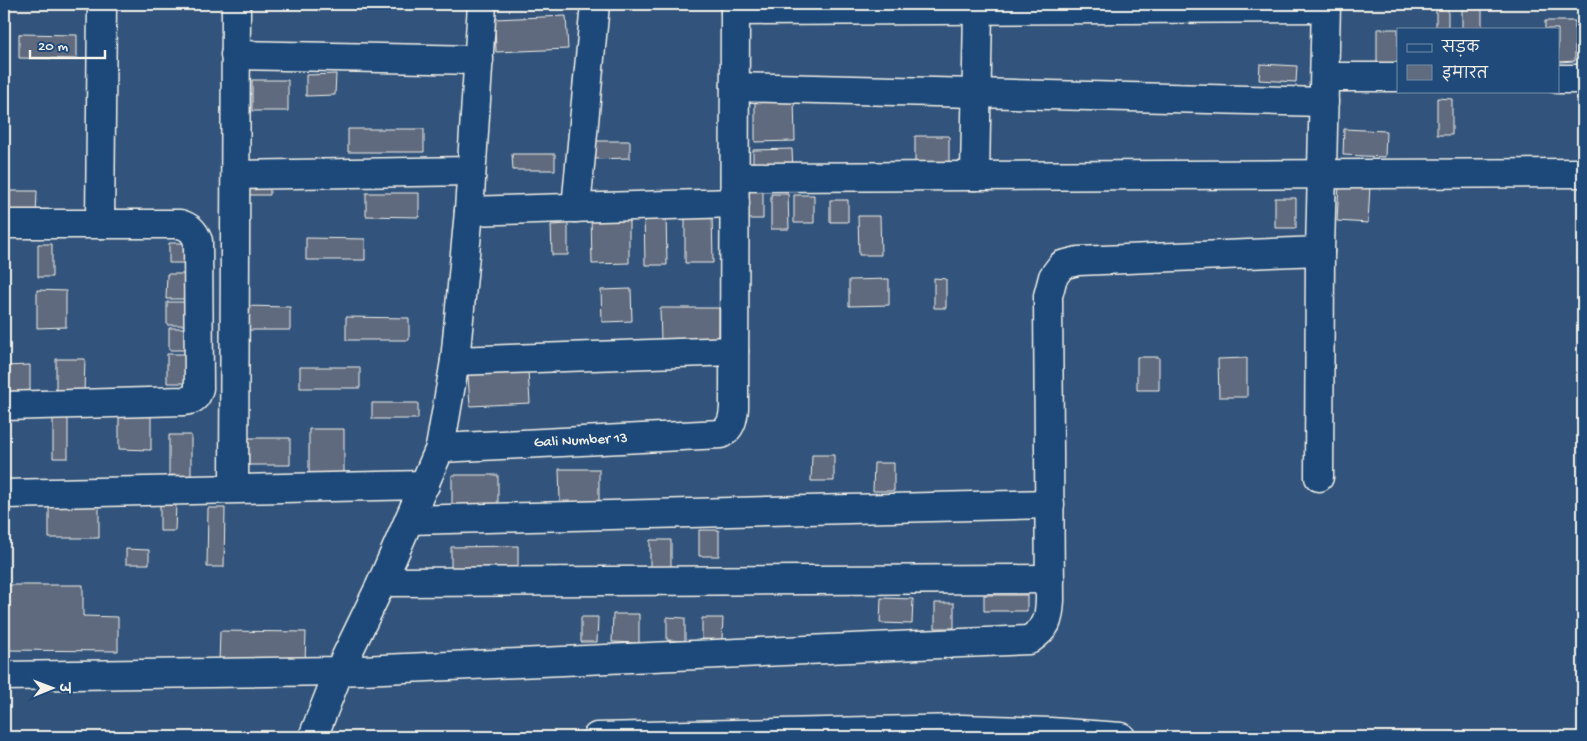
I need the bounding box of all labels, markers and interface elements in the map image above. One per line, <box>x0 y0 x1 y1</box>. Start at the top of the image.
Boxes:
scale bar <box>30 28 105 60</box>
legend <box>1397 28 1560 92</box>
text: 20 m <box>38 38 68 56</box>
text: सड़क <box>1441 40 1480 58</box>
text: इमारत <box>1442 65 1489 84</box>
street label: Gali Number 13 <box>534 430 628 452</box>
north arrow <box>28 664 78 714</box>
text: उ <box>54 681 71 694</box>

